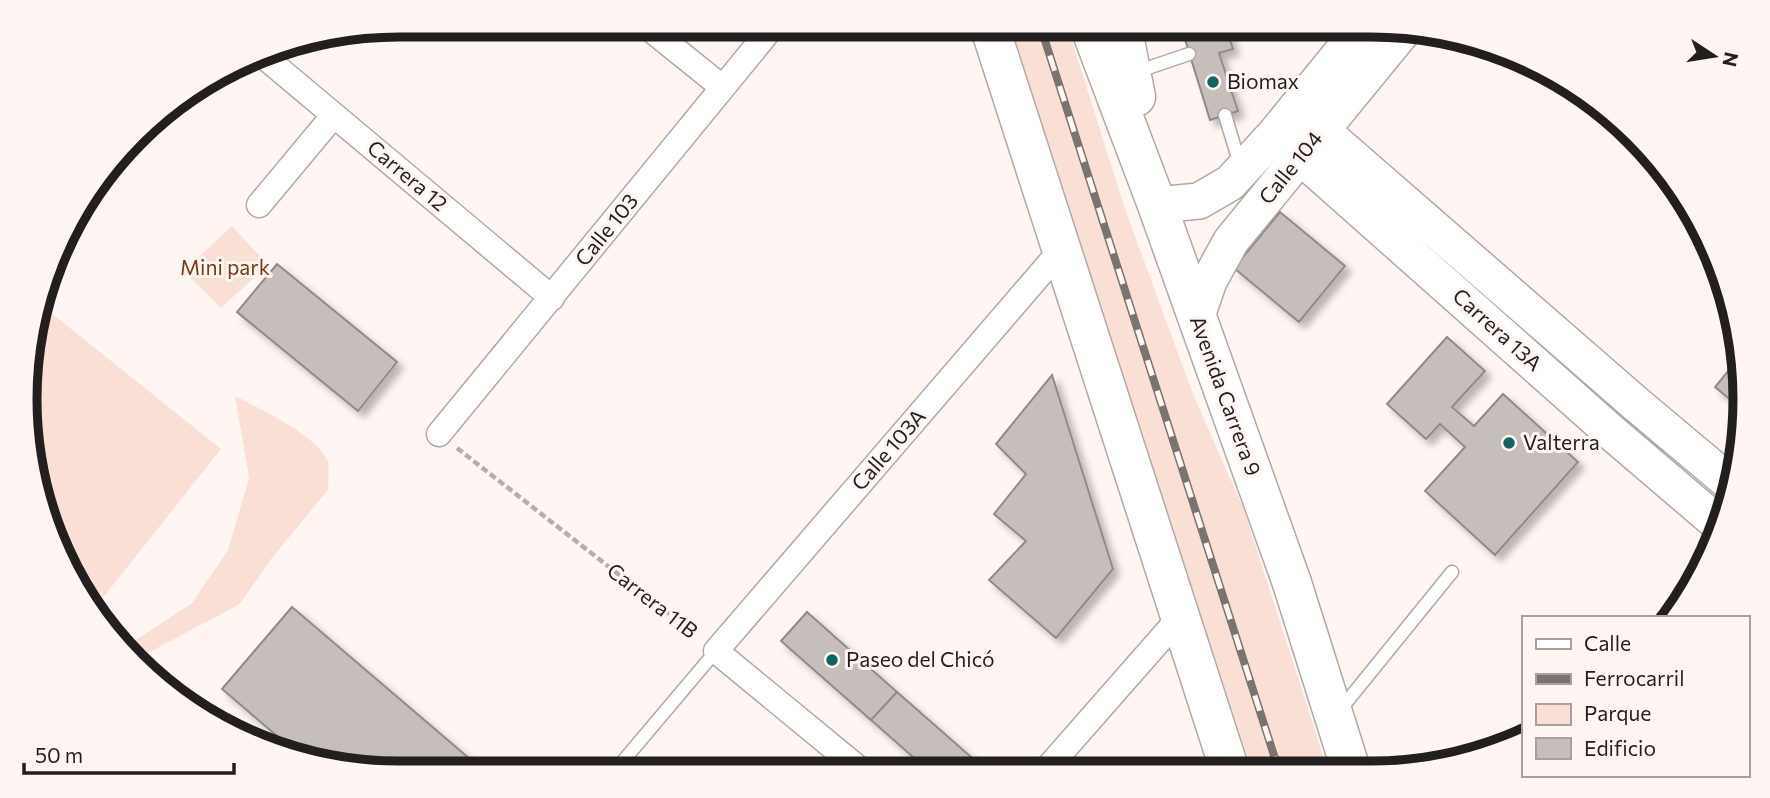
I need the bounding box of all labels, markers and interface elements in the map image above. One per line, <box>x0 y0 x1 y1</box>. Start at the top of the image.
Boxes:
north arrow <box>1679 21 1749 91</box>
text: N <box>1718 50 1744 69</box>
place label: Biomax <box>1227 68 1299 93</box>
marker: Biomax <box>1205 74 1221 90</box>
street label: Calle 104 <box>1253 125 1327 209</box>
street label: Carrera 12 <box>363 134 453 215</box>
street label: Calle 103 <box>569 188 643 270</box>
park label: Mini park <box>180 254 270 279</box>
street label: Carrera 13A <box>1448 282 1548 375</box>
street label: Avenida Carrera 9 <box>1186 312 1267 479</box>
street label: Calle 103A <box>846 403 930 495</box>
place label: Valterra <box>1523 429 1600 454</box>
marker: Valterra <box>1501 435 1517 451</box>
street label: Carrera 11B <box>603 557 703 643</box>
legend <box>1522 616 1749 777</box>
text: Calle <box>1584 630 1631 655</box>
place label: Paseo del Chicó <box>846 646 995 671</box>
marker: Paseo del Chicó <box>824 652 840 668</box>
text: Ferrocarril <box>1584 665 1685 690</box>
text: Parque <box>1584 700 1651 725</box>
scale bar <box>24 732 234 776</box>
text: Edificio <box>1584 735 1656 760</box>
text: 50 m <box>35 742 83 767</box>

